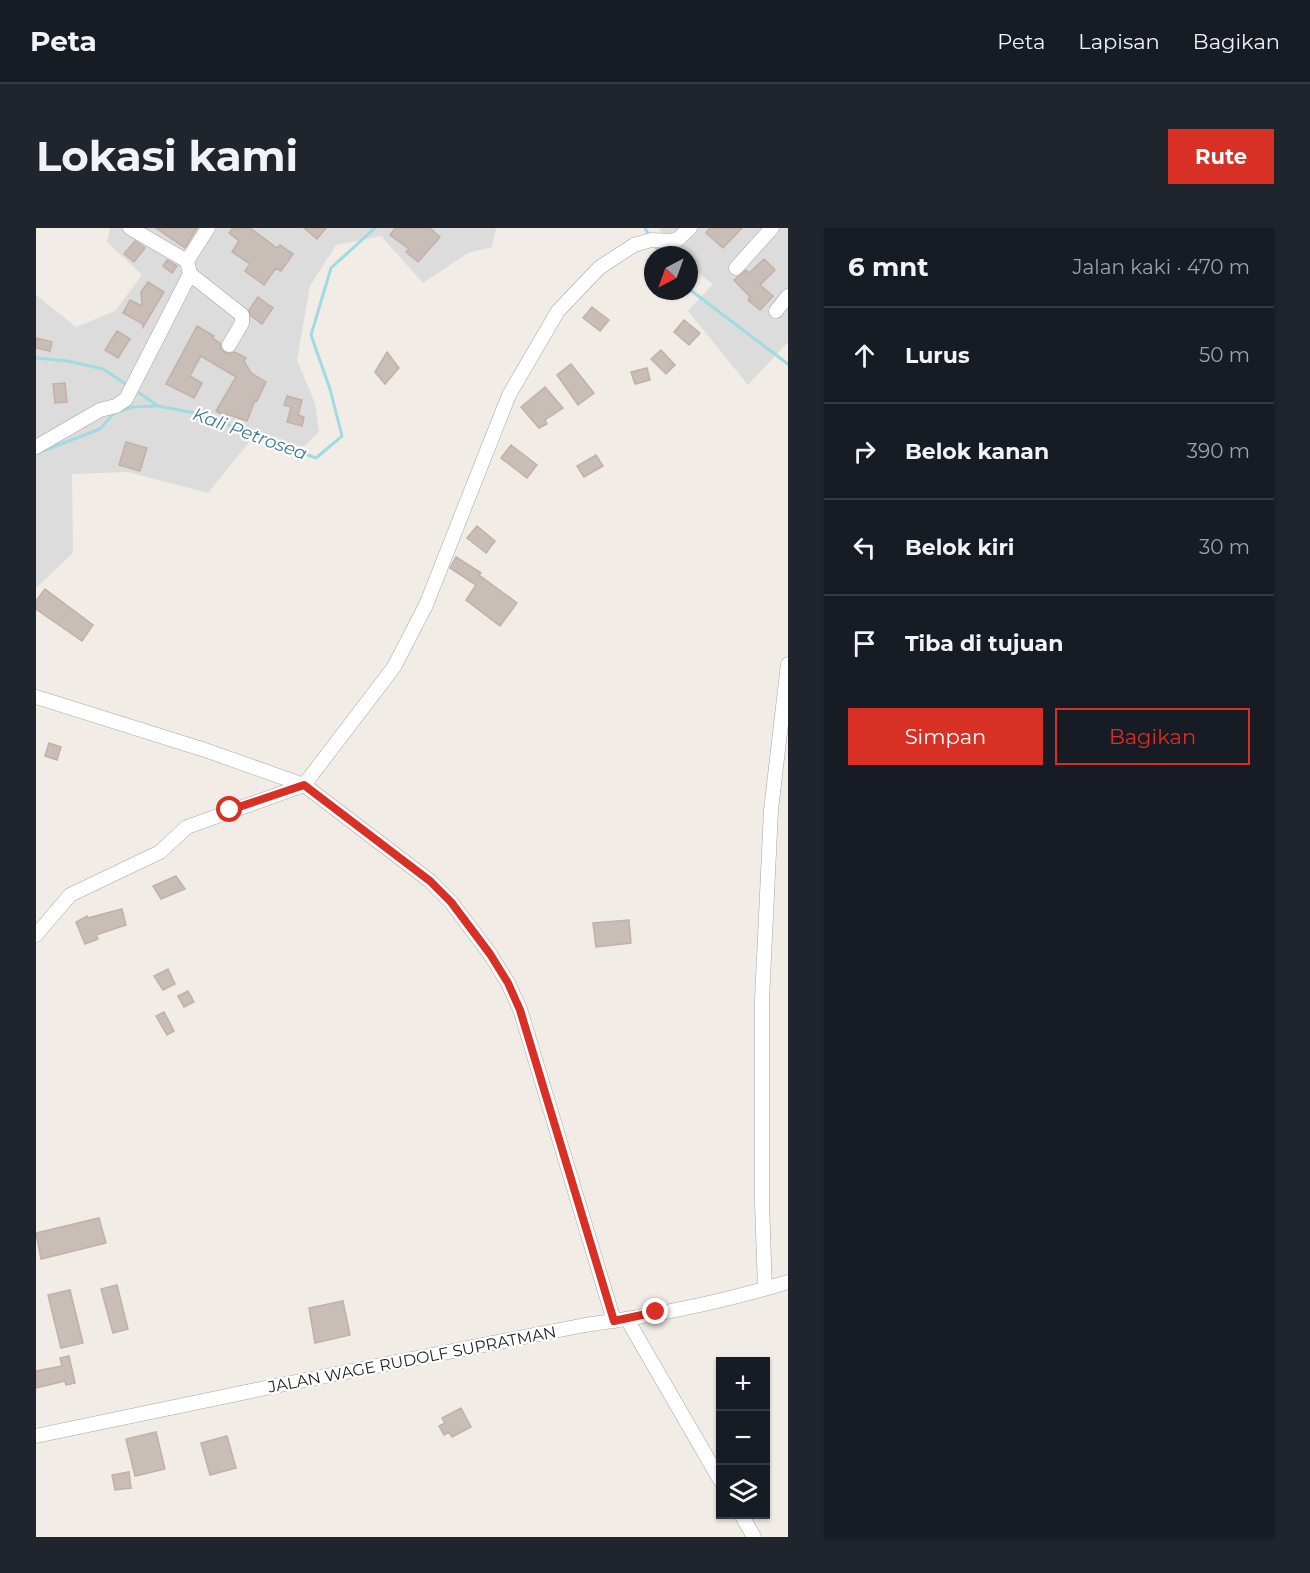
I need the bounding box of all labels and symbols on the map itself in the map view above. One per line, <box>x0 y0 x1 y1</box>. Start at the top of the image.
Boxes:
north arrow <box>644 246 698 300</box>
water label: Kali Petrosea <box>190 403 310 465</box>
route start <box>216 796 242 822</box>
route end <box>642 1298 668 1324</box>
street label: JALAN WAGE RUDOLF SUPRATMAN <box>265 1322 558 1397</box>

